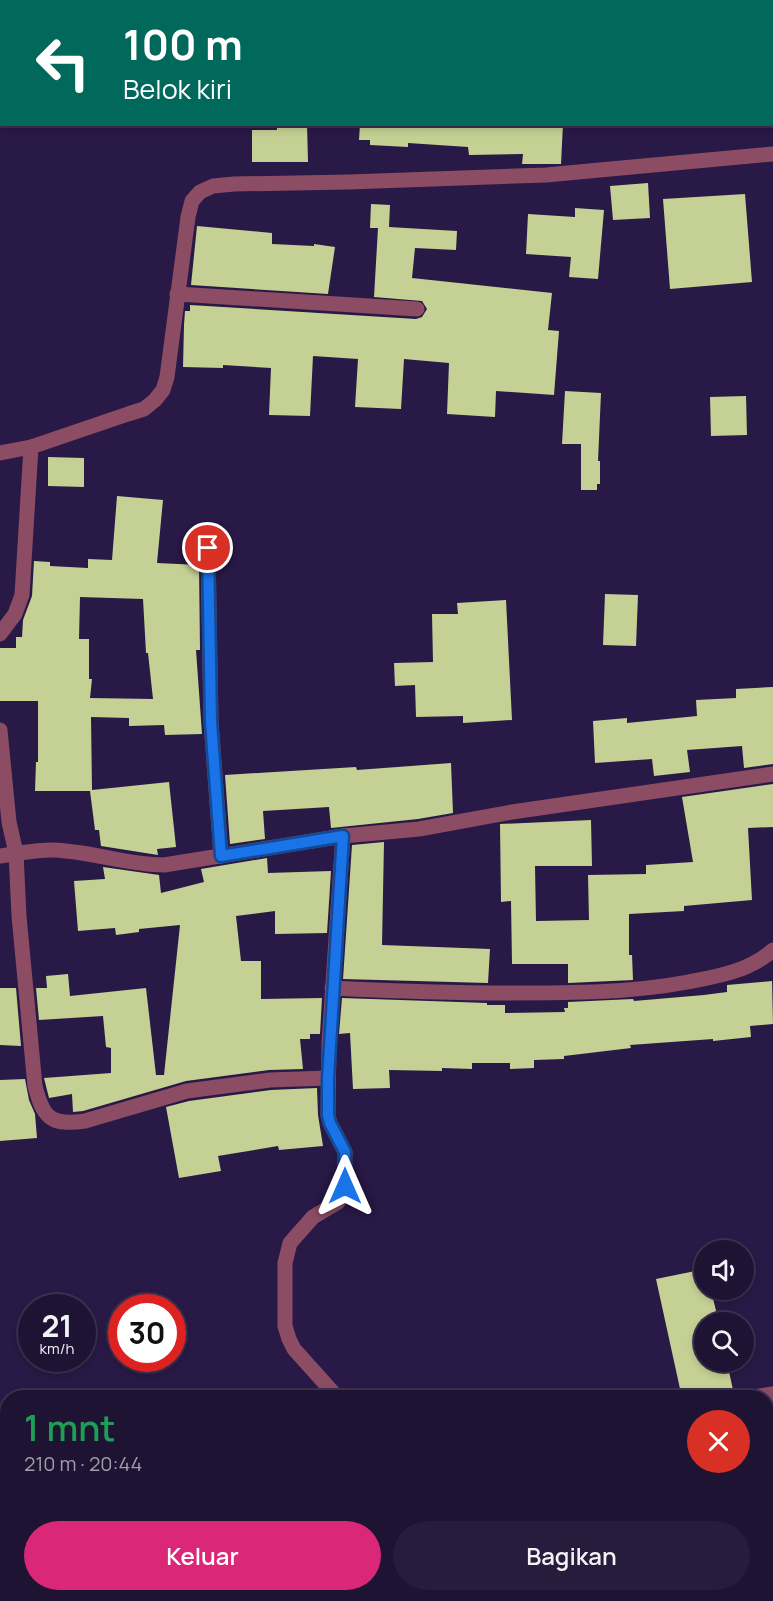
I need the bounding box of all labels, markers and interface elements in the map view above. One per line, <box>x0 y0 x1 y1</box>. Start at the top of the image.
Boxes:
text: 100 m <box>123 15 243 73</box>
icon: left <box>24 24 102 102</box>
text: Belok kiri <box>123 70 232 107</box>
pin <box>182 522 233 573</box>
icon: arrive <box>191 531 224 564</box>
position arrow <box>313 1154 377 1218</box>
map controls <box>694 1240 754 1372</box>
button: sound <box>694 1240 754 1300</box>
speed limit sign: 30 <box>108 1294 186 1372</box>
text: 21 <box>41 1305 73 1346</box>
button: search <box>694 1312 754 1372</box>
text: km/h <box>40 1338 74 1359</box>
text: 1 mnt <box>24 1403 116 1452</box>
button: close <box>687 1410 750 1473</box>
text: 210 m · 20:44 <box>24 1450 142 1477</box>
button: Keluar <box>24 1521 381 1590</box>
button: Bagikan <box>393 1521 750 1590</box>

